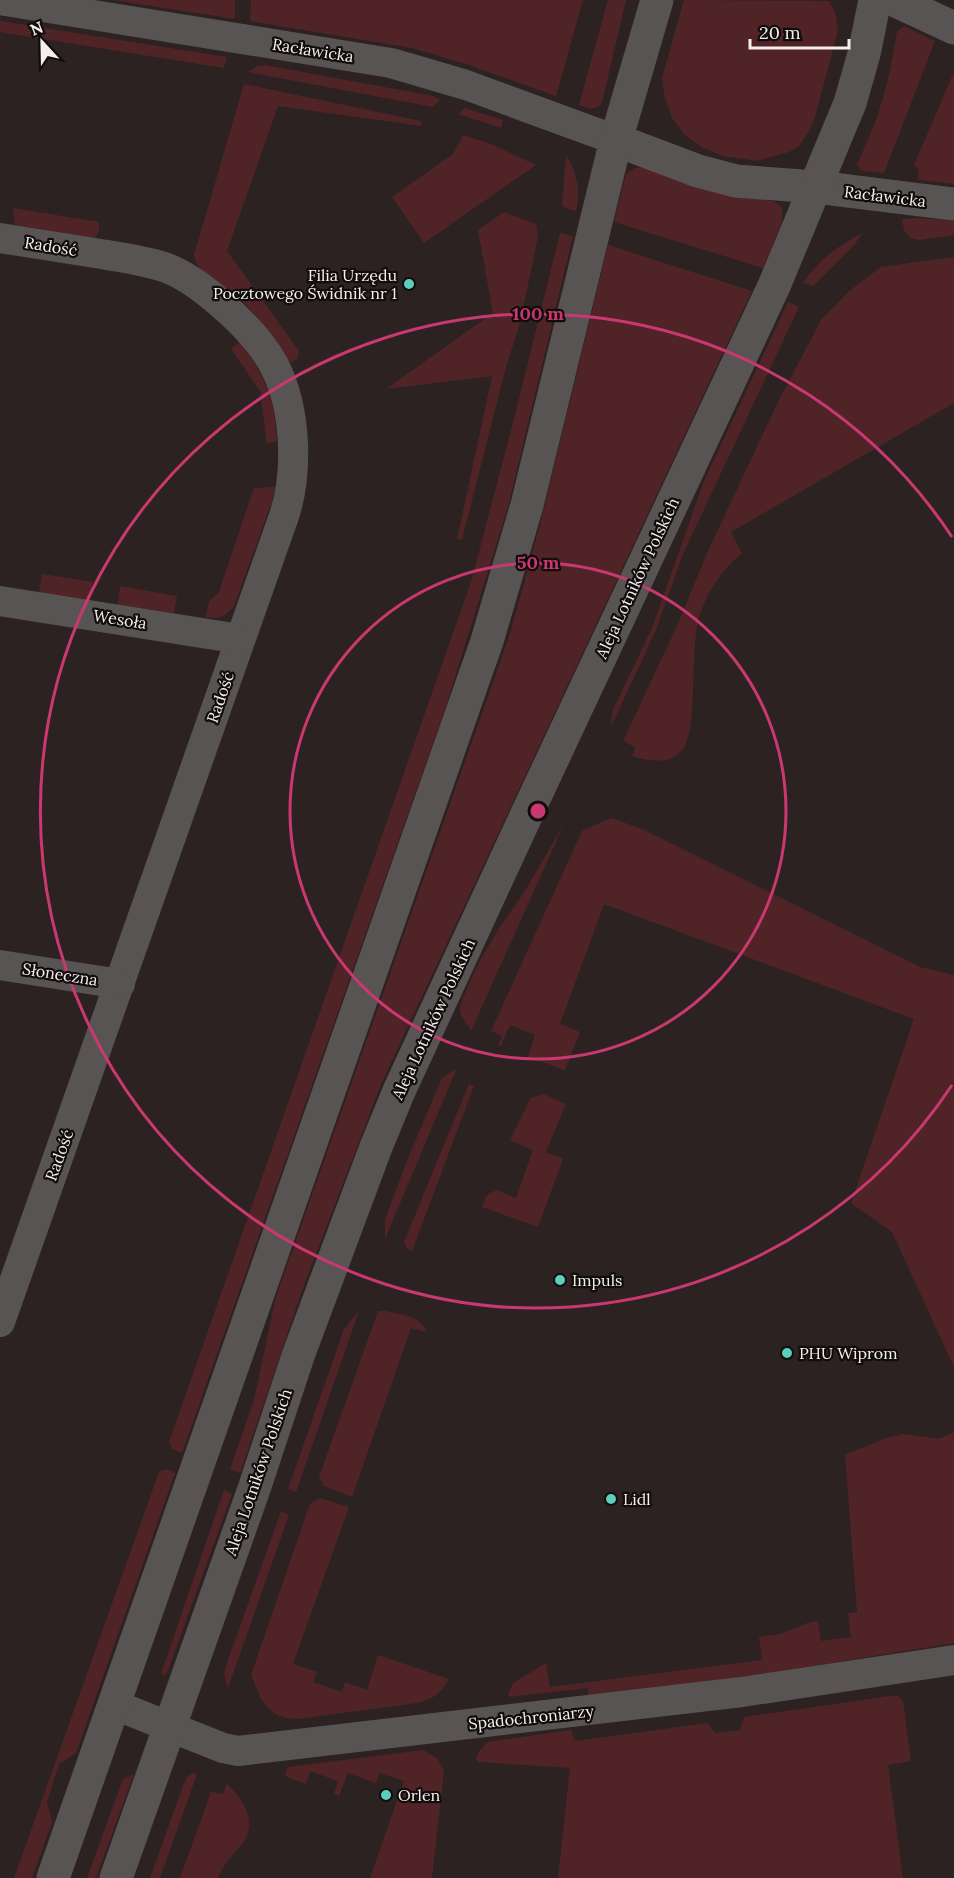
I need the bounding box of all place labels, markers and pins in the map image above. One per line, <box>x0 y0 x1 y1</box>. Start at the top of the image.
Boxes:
place label: Filia Urzędu Pocztowego Świdnik nr 1 <box>213 265 397 303</box>
marker: Filia Urzędu Pocztowego Świdnik nr 1 <box>402 277 416 291</box>
centre of rings <box>528 801 548 821</box>
place label: Impuls <box>572 1270 622 1290</box>
marker: Impuls <box>553 1273 567 1287</box>
place label: PHU Wiprom <box>799 1343 898 1363</box>
marker: PHU Wiprom <box>780 1346 794 1360</box>
place label: Lidl <box>623 1489 651 1509</box>
marker: Lidl <box>604 1492 618 1506</box>
place label: Orlen <box>398 1785 441 1805</box>
marker: Orlen <box>379 1788 393 1802</box>

